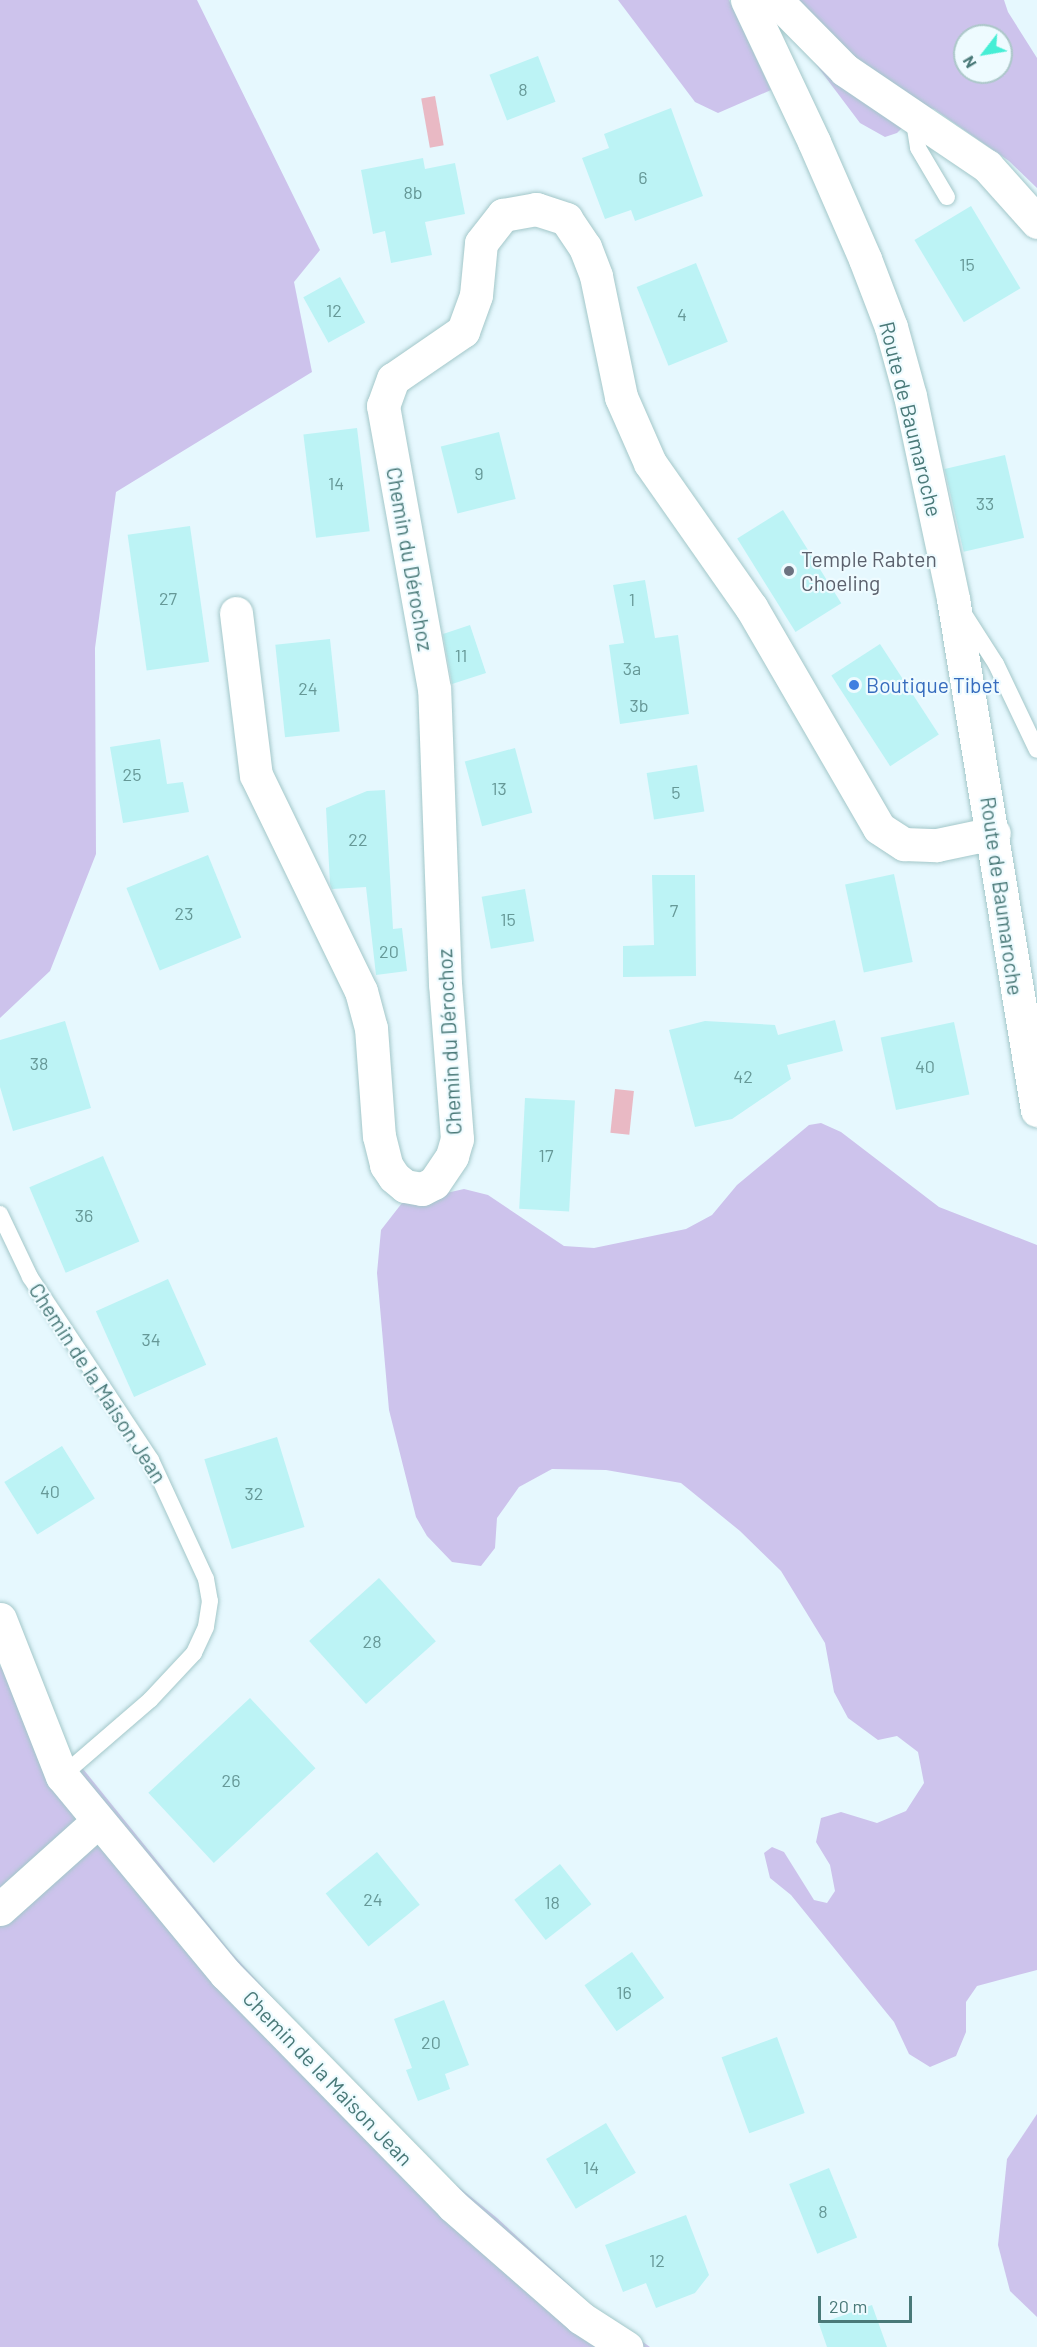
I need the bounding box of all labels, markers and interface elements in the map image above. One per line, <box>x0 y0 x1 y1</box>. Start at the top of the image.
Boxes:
north arrow <box>953 24 1013 84</box>
text: N <box>958 53 980 72</box>
house number: 8 <box>518 78 528 100</box>
house number: 6 <box>638 166 648 188</box>
house number: 8b <box>403 181 423 203</box>
house number: 15 <box>959 253 975 275</box>
house number: 12 <box>326 299 342 321</box>
house number: 4 <box>677 303 687 325</box>
street label: Route de Baumaroche <box>875 319 947 519</box>
house number: 9 <box>474 462 484 484</box>
street label: Chemin du Dérochoz <box>381 465 439 653</box>
house number: 14 <box>328 472 344 494</box>
house number: 33 <box>976 492 994 514</box>
place label: Temple Rabten Choeling <box>801 546 937 596</box>
marker: Temple Rabten Choeling <box>782 564 796 578</box>
house number: 27 <box>159 587 177 609</box>
house number: 1 <box>629 588 635 610</box>
house number: 11 <box>455 644 467 666</box>
house number: 3a <box>623 657 641 679</box>
place label: Boutique Tibet <box>866 672 1000 698</box>
house number: 24 <box>298 677 318 699</box>
marker: Boutique Tibet <box>847 678 861 692</box>
house number: 3b <box>629 694 649 716</box>
house number: 25 <box>123 763 141 785</box>
house number: 13 <box>491 777 507 799</box>
house number: 5 <box>671 781 681 803</box>
street label: Route de Baumaroche <box>976 795 1028 997</box>
house number: 22 <box>348 828 368 850</box>
house number: 7 <box>670 899 678 921</box>
house number: 23 <box>175 902 193 924</box>
house number: 15 <box>500 908 516 930</box>
house number: 20 <box>379 940 399 962</box>
street label: Chemin du Dérochoz <box>432 948 466 1136</box>
house number: 38 <box>30 1052 48 1074</box>
house number: 40 <box>915 1055 935 1077</box>
house number: 42 <box>733 1065 753 1087</box>
house number: 17 <box>539 1144 553 1166</box>
house number: 36 <box>75 1204 93 1226</box>
street label: Chemin de la Maison Jean <box>24 1278 172 1488</box>
house number: 34 <box>141 1328 161 1350</box>
house number: 40 <box>40 1480 60 1502</box>
house number: 32 <box>245 1482 263 1504</box>
house number: 28 <box>362 1630 382 1652</box>
house number: 26 <box>222 1769 240 1791</box>
house number: 24 <box>363 1888 383 1910</box>
house number: 18 <box>544 1891 560 1913</box>
house number: 16 <box>616 1981 632 2003</box>
street label: Chemin de la Maison Jean <box>238 1985 418 2171</box>
house number: 20 <box>421 2031 441 2053</box>
house number: 14 <box>583 2156 599 2178</box>
house number: 8 <box>818 2200 828 2222</box>
house number: 12 <box>649 2249 665 2271</box>
scale bar <box>821 2284 916 2322</box>
text: 20 m <box>829 2295 867 2317</box>

